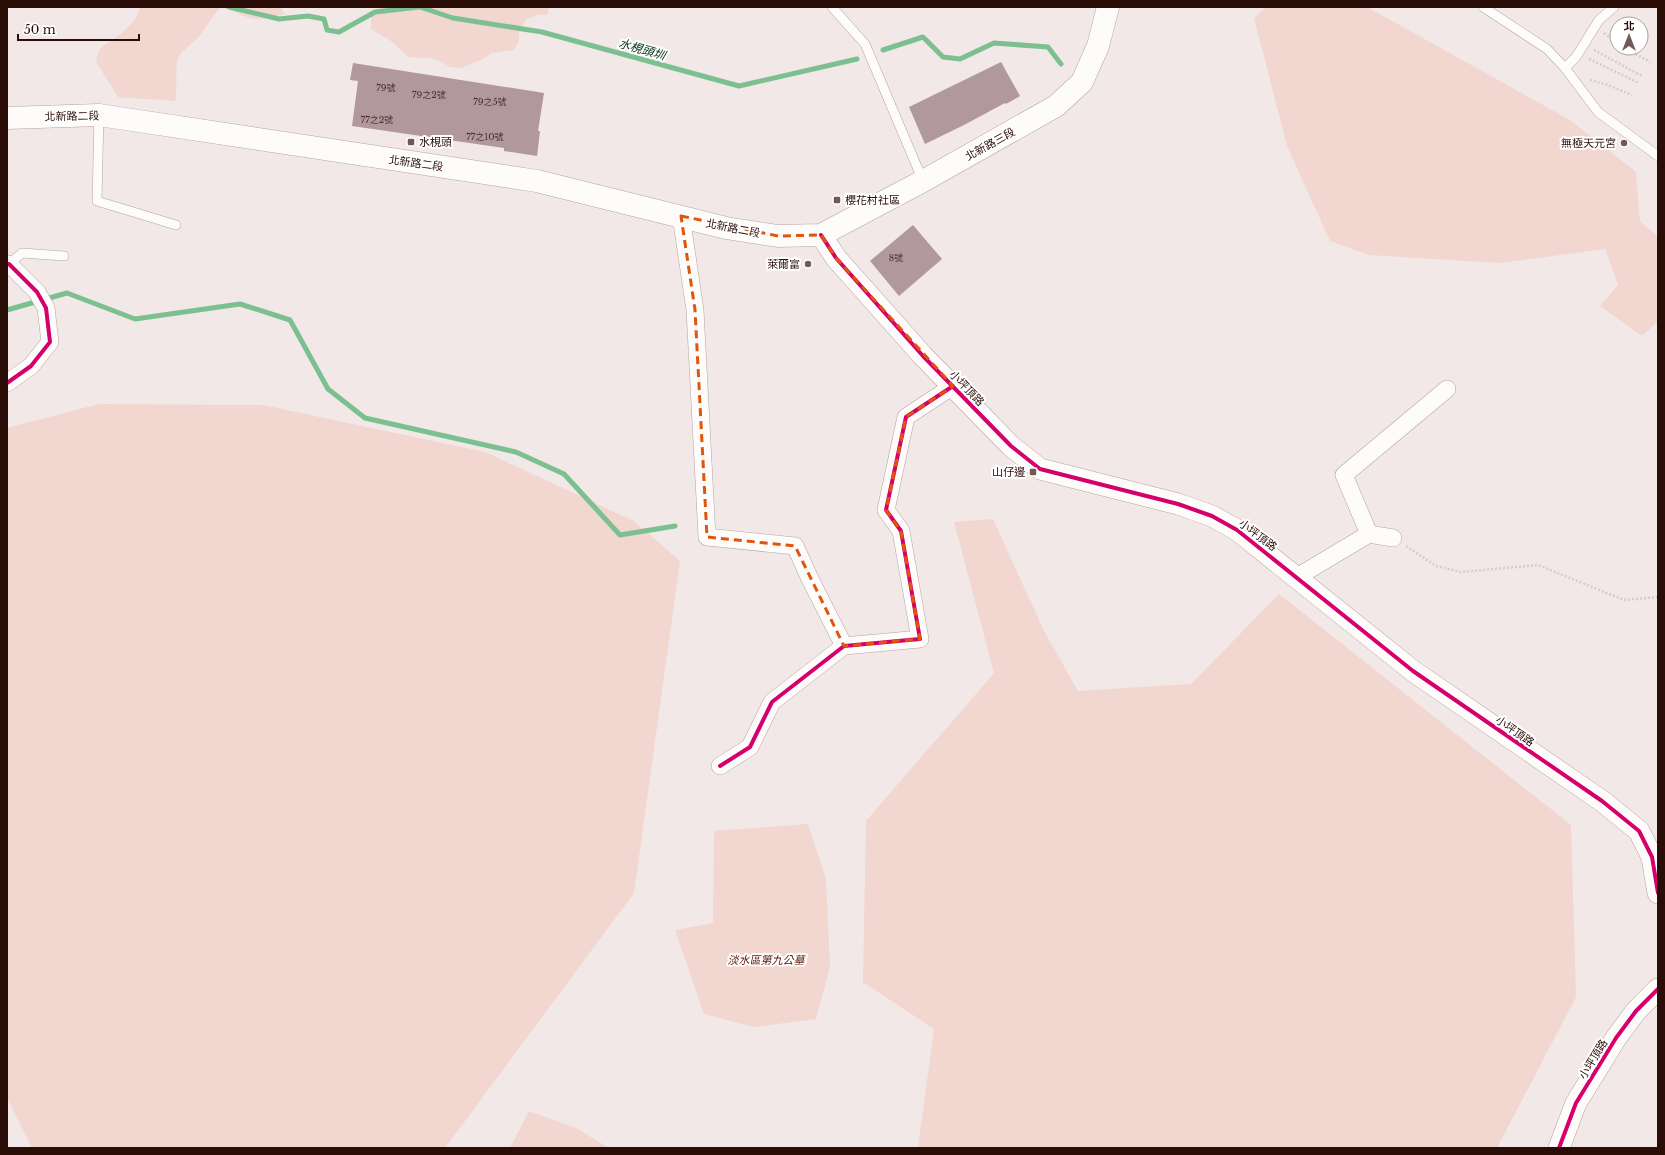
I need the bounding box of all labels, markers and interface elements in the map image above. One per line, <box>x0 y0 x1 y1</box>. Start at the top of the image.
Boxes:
scale bar <box>18 16 139 42</box>
north arrow <box>1609 16 1649 56</box>
text: 北 <box>1624 19 1635 33</box>
text: 50 m <box>24 22 56 37</box>
water label: 水梘頭圳 <box>617 35 669 63</box>
house number: 79號 <box>376 82 396 93</box>
house number: 79之2號 <box>412 89 446 100</box>
house number: 79之5號 <box>473 96 507 107</box>
street label: 北新路二段 <box>44 109 100 123</box>
house number: 77之2號 <box>361 114 393 125</box>
street label: 北新路三段 <box>963 125 1017 163</box>
house number: 77之10號 <box>466 131 504 142</box>
place label: 水梘頭 <box>419 135 452 149</box>
place label: 無極天元宮 <box>1561 136 1616 150</box>
marker: 水梘頭 <box>406 137 416 147</box>
marker: 無極天元宮 <box>1619 138 1629 148</box>
street label: 北新路二段 <box>388 152 444 174</box>
place label: 櫻花村社區 <box>845 193 900 207</box>
marker: 櫻花村社區 <box>832 195 842 205</box>
street label: 北新路二段 <box>705 216 761 240</box>
house number: 8號 <box>889 252 903 263</box>
place label: 萊爾富 <box>767 257 800 271</box>
marker: 萊爾富 <box>803 259 813 269</box>
street label: 小坪頂路 <box>947 367 987 409</box>
place label: 山仔邊 <box>992 465 1026 479</box>
marker: 山仔邊 <box>1028 467 1038 477</box>
street label: 小坪頂路 <box>1236 516 1280 554</box>
street label: 小坪頂路 <box>1493 713 1537 749</box>
park label: 淡水區第九公墓 <box>728 953 806 967</box>
street label: 小坪頂路 <box>1576 1037 1610 1081</box>

